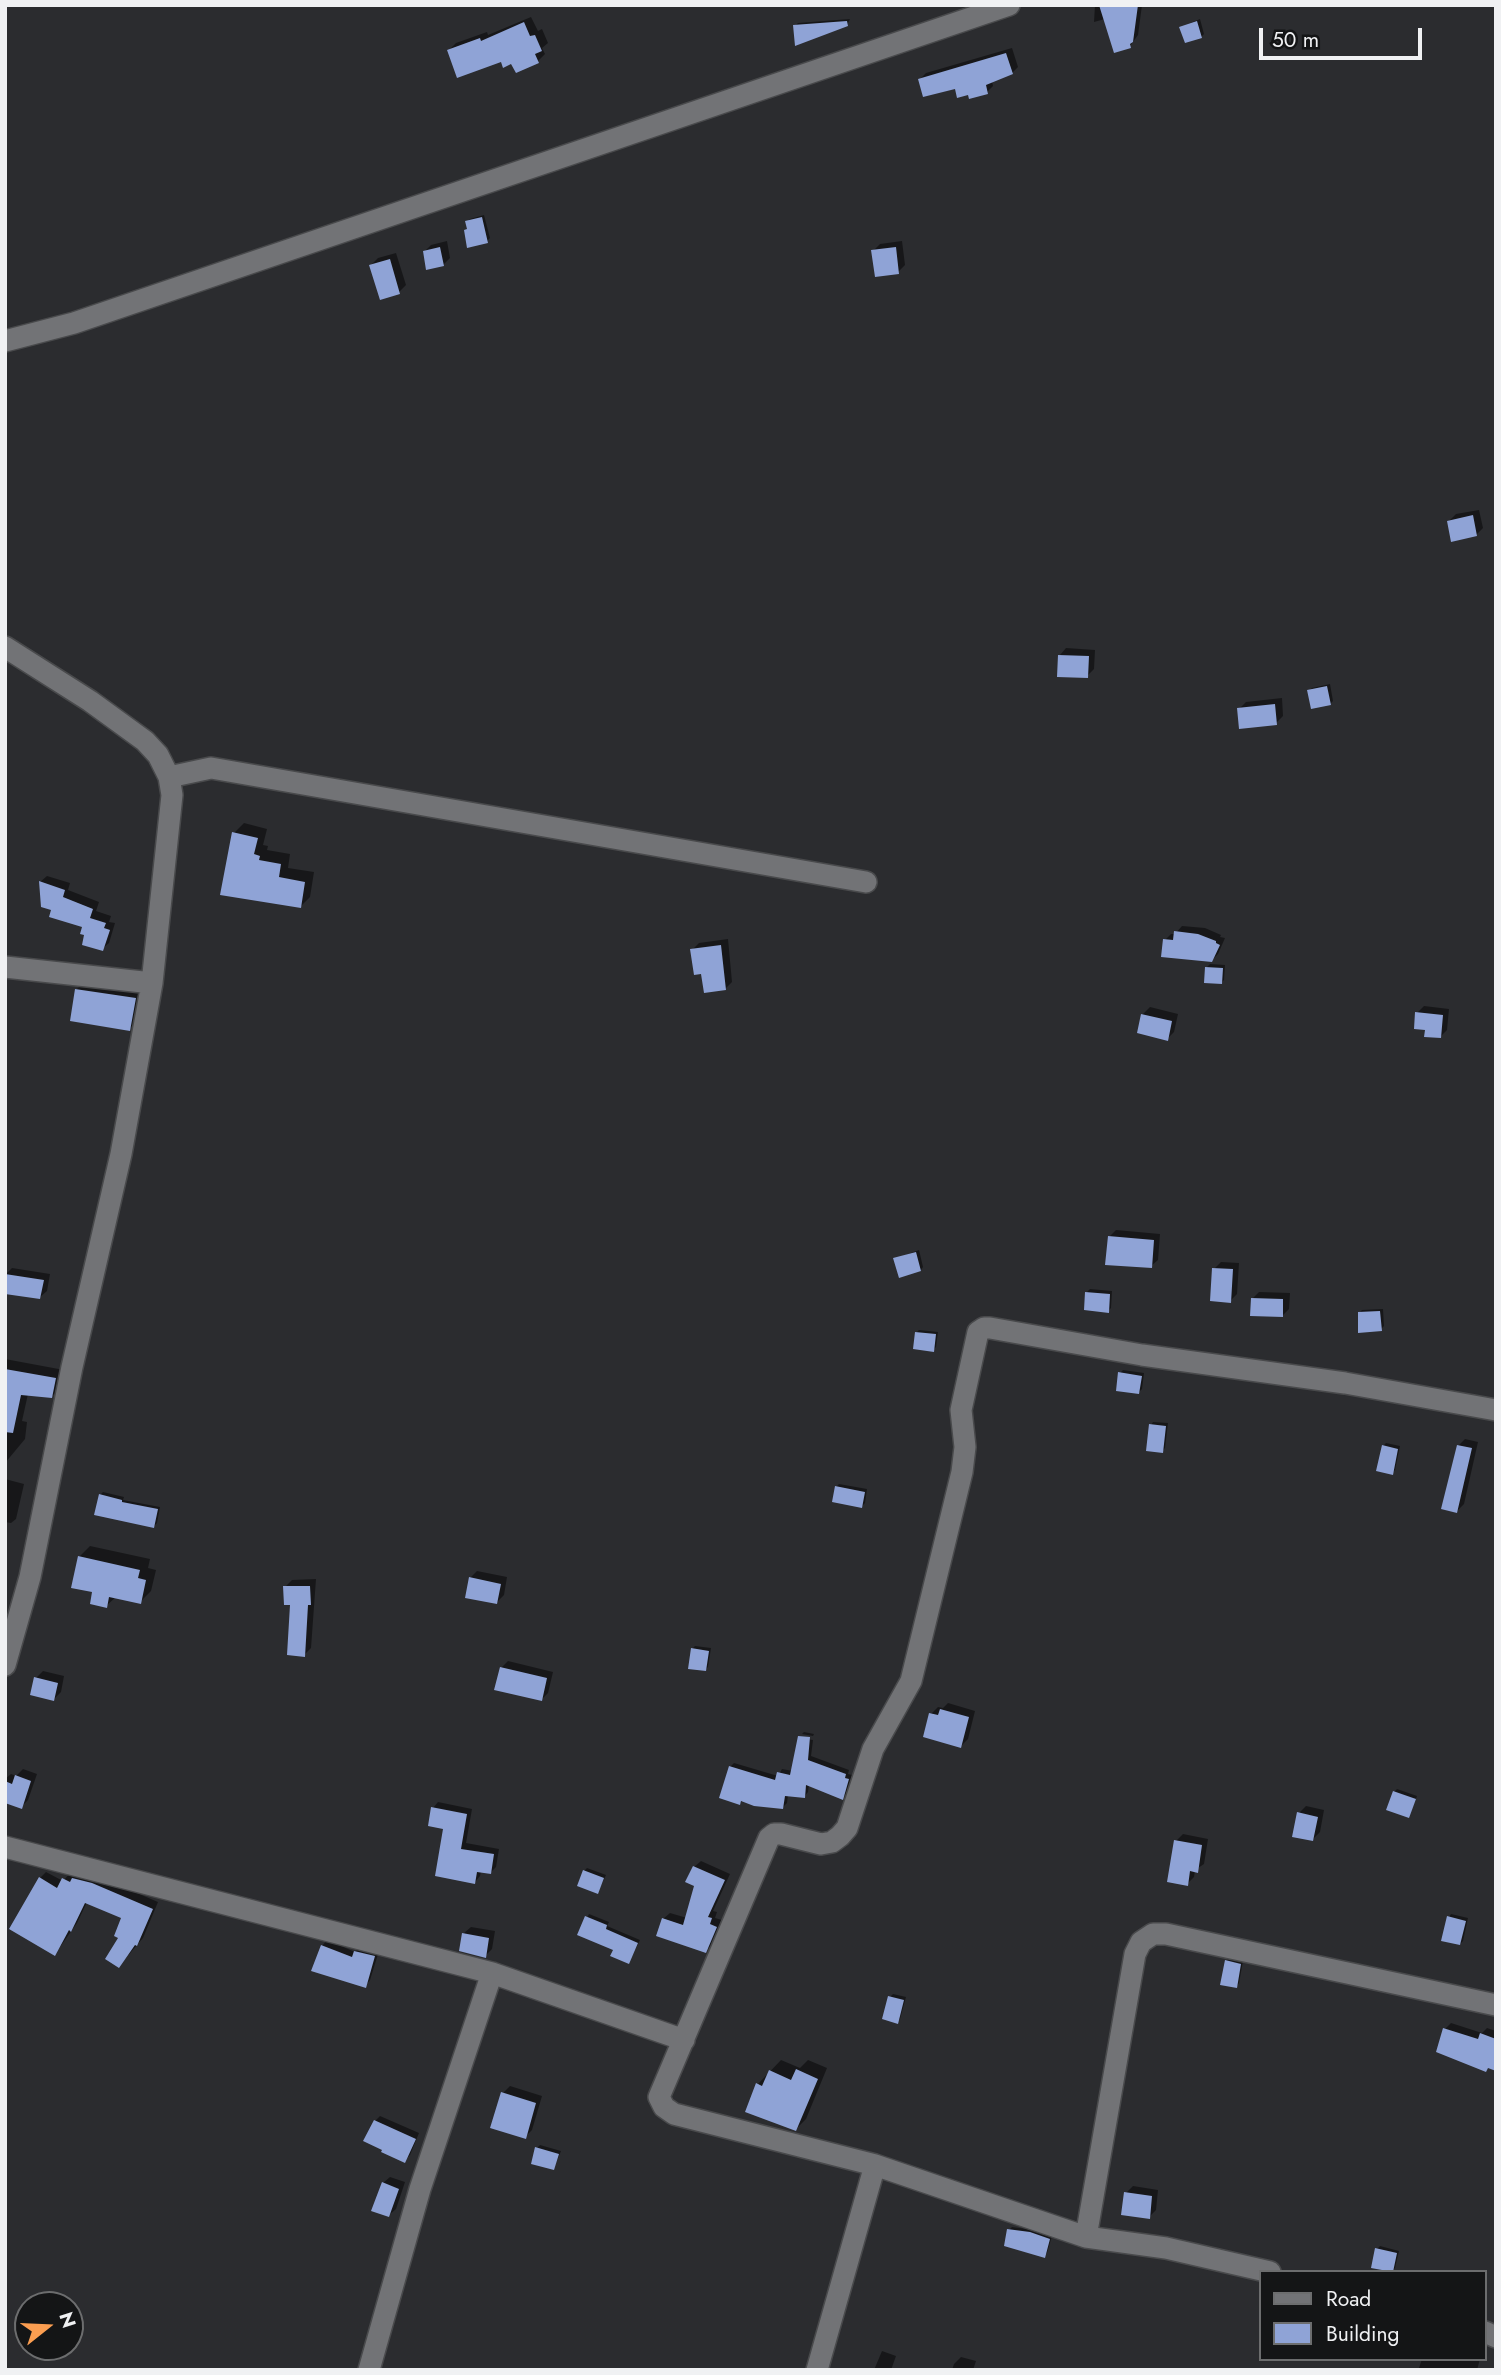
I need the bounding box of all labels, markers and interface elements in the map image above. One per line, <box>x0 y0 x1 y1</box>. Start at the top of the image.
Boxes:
scale bar <box>1263 14 1426 58</box>
text: 50 m <box>1272 25 1319 55</box>
legend <box>1260 2270 1487 2361</box>
text: Road <box>1326 2284 1371 2314</box>
north arrow <box>14 2291 84 2361</box>
text: N <box>52 2309 83 2331</box>
text: Building <box>1326 2319 1399 2349</box>

